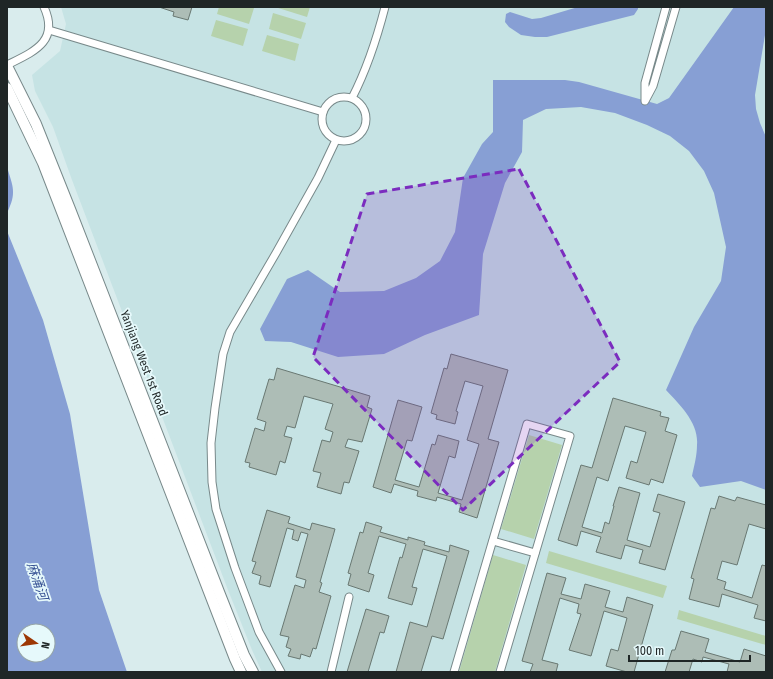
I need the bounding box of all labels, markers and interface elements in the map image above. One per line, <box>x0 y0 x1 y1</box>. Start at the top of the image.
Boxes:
street label: Yanjiang West 1st Road <box>117 308 171 418</box>
water label: 麻涌河 <box>24 560 52 605</box>
north arrow <box>16 623 56 663</box>
scale bar <box>629 637 750 663</box>
text: N <box>38 640 52 650</box>
text: 100 m <box>635 644 664 658</box>

